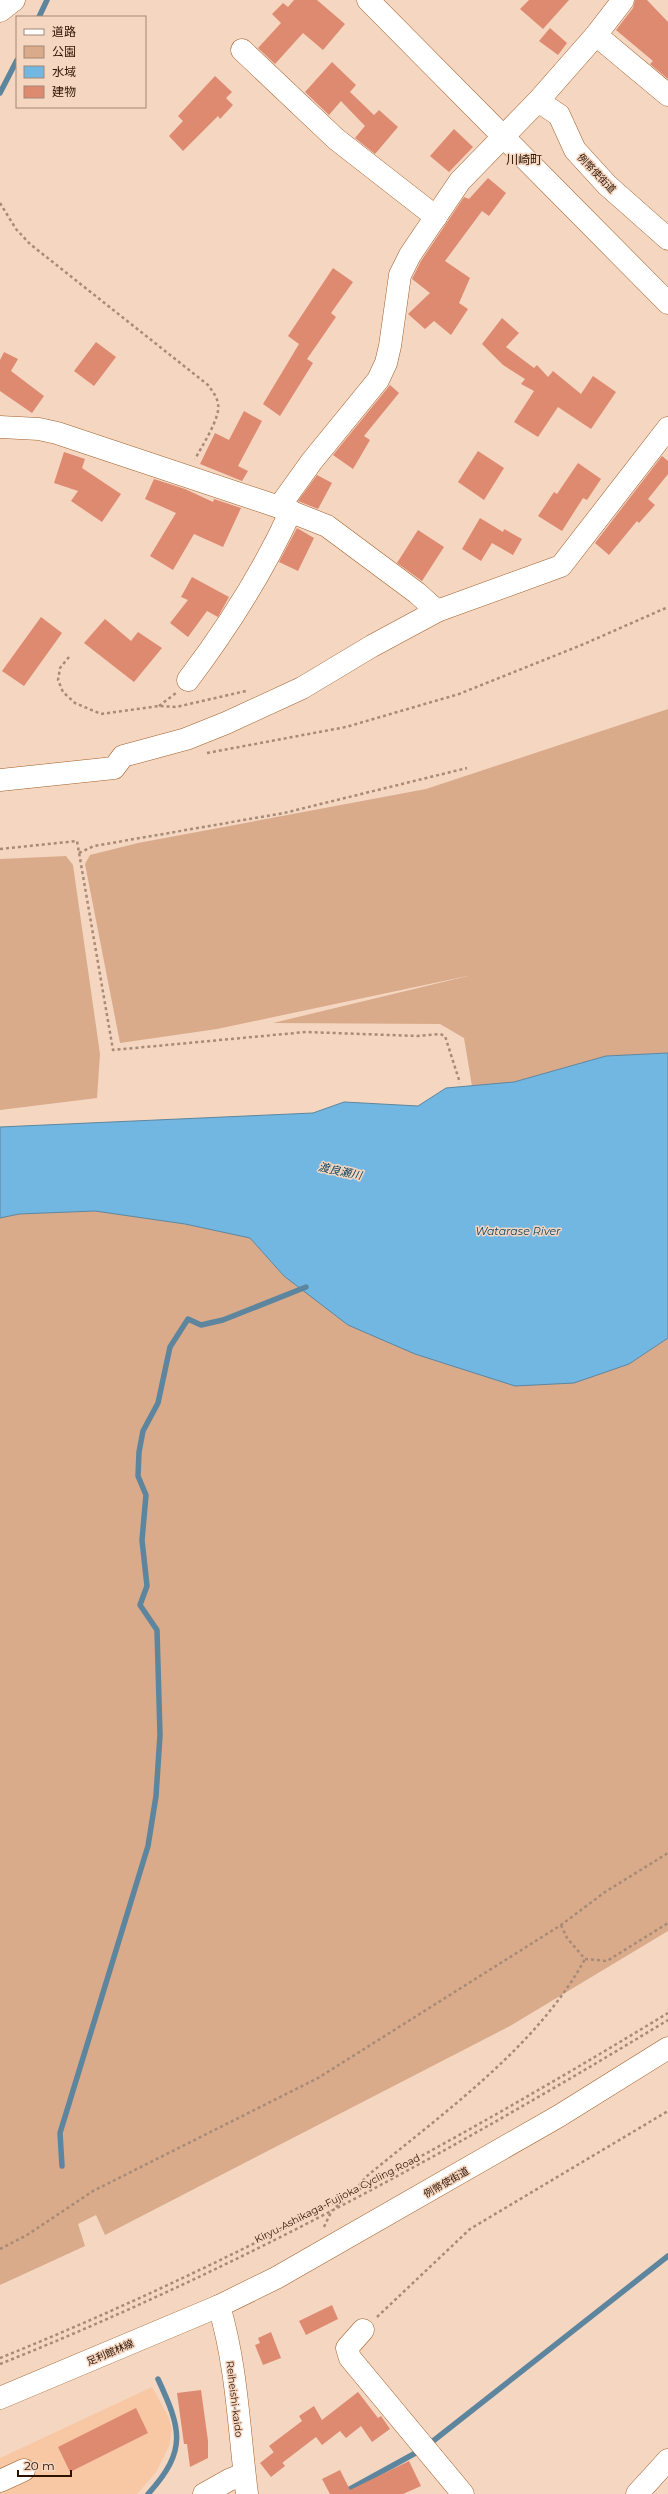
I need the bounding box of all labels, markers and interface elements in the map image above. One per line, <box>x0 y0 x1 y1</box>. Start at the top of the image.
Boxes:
legend <box>16 16 146 108</box>
text: 道路 <box>52 24 76 39</box>
text: 公園 <box>52 44 76 59</box>
text: 水域 <box>52 64 76 79</box>
text: 建物 <box>52 84 76 99</box>
street label: 例幣使街道 <box>574 150 619 196</box>
district label: 川崎町 <box>506 152 542 167</box>
water label: 渡良瀬川 <box>317 1160 364 1183</box>
water label: Watarase River <box>476 1224 561 1238</box>
street label: Kiryu-Ashikaga-Fujioka Cycling Road <box>252 2151 422 2246</box>
street label: 例幣使街道 <box>420 2164 471 2201</box>
street label: 足利館林線 <box>85 2337 136 2368</box>
street label: Reiheishi-kaido <box>223 2360 246 2438</box>
scale bar <box>18 2452 71 2478</box>
text: 20 m <box>24 2458 55 2473</box>

